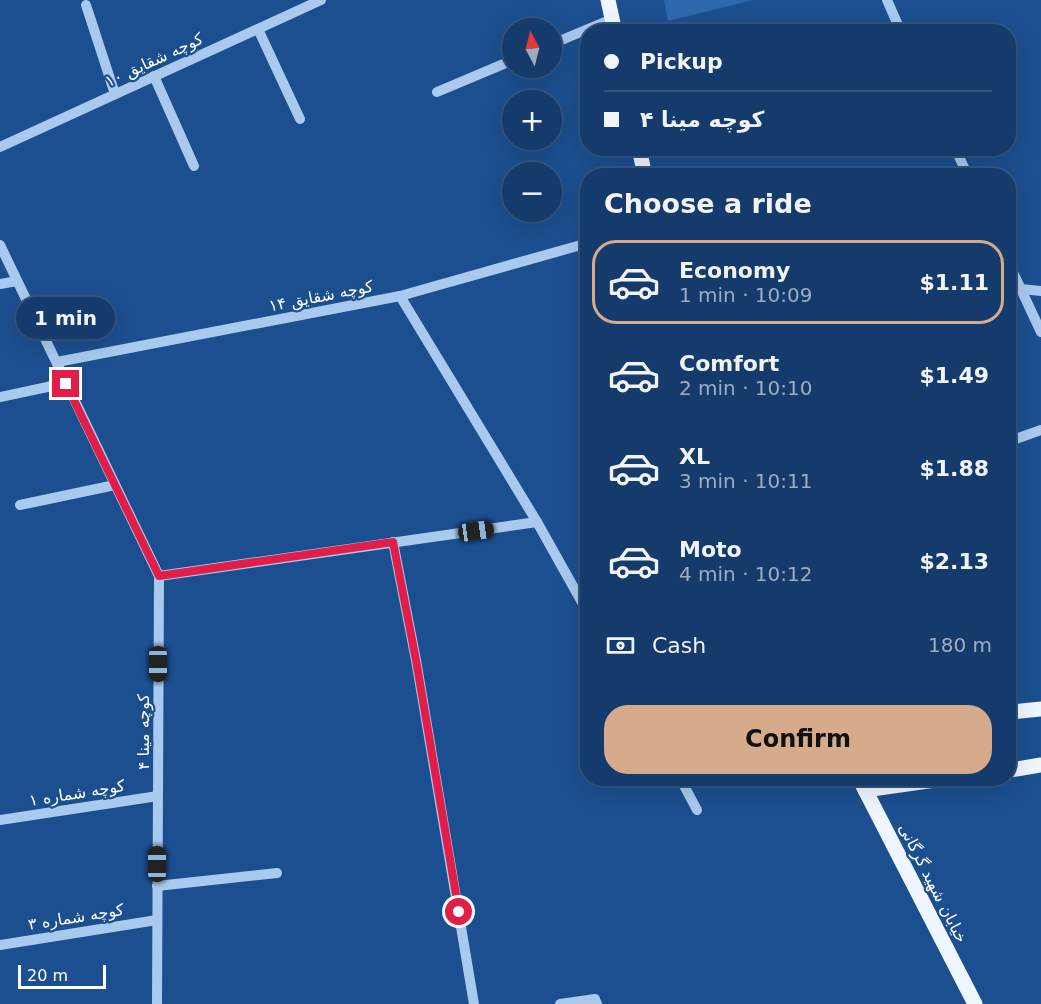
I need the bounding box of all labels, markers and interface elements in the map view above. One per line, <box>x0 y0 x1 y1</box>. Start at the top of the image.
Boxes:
north arrow <box>502 18 562 78</box>
map controls <box>502 18 562 222</box>
street label: کوچه شقایق ۱۰ <box>102 29 207 92</box>
text: Pickup <box>640 49 723 74</box>
button: + <box>502 90 562 150</box>
text: کوچه مینا ۴ <box>640 107 764 132</box>
button: − <box>502 162 562 222</box>
text: Choose a ride <box>604 188 812 219</box>
icon: car <box>607 255 661 309</box>
text: Economy <box>679 258 790 283</box>
text: $1.11 <box>919 270 989 295</box>
street label: کوچه شقایق ۱۴ <box>267 277 375 316</box>
text: 1 min · 10:09 <box>679 283 813 307</box>
callout: 1 min <box>16 297 116 339</box>
text: 1 min <box>34 306 97 330</box>
icon: car <box>607 348 661 402</box>
text: Comfort <box>679 351 779 376</box>
text: $1.49 <box>919 363 989 388</box>
route end <box>52 370 79 397</box>
text: 2 min · 10:10 <box>679 376 813 400</box>
icon: car <box>607 441 661 495</box>
text: XL <box>679 444 710 469</box>
text: $1.88 <box>919 456 989 481</box>
text: 3 min · 10:11 <box>679 469 813 493</box>
car <box>457 520 495 542</box>
icon: car <box>607 534 661 588</box>
text: Moto <box>679 537 742 562</box>
text: $2.13 <box>919 549 989 574</box>
text: 4 min · 10:12 <box>679 562 813 586</box>
icon: cash <box>604 629 637 662</box>
text: Cash <box>652 633 706 658</box>
text: 180 m <box>928 633 992 657</box>
car <box>149 646 167 682</box>
street label: کوچه مینا ۴ <box>134 694 154 770</box>
button: Confirm <box>604 705 992 774</box>
street label: کوچه شماره ۱ <box>28 776 127 811</box>
street label: خیابان شهید گرگانی <box>894 820 971 946</box>
car <box>148 846 166 882</box>
route start <box>445 898 472 925</box>
street label: کوچه شماره ۳ <box>27 900 126 935</box>
scale bar <box>18 962 106 990</box>
text: 20 m <box>27 966 68 985</box>

